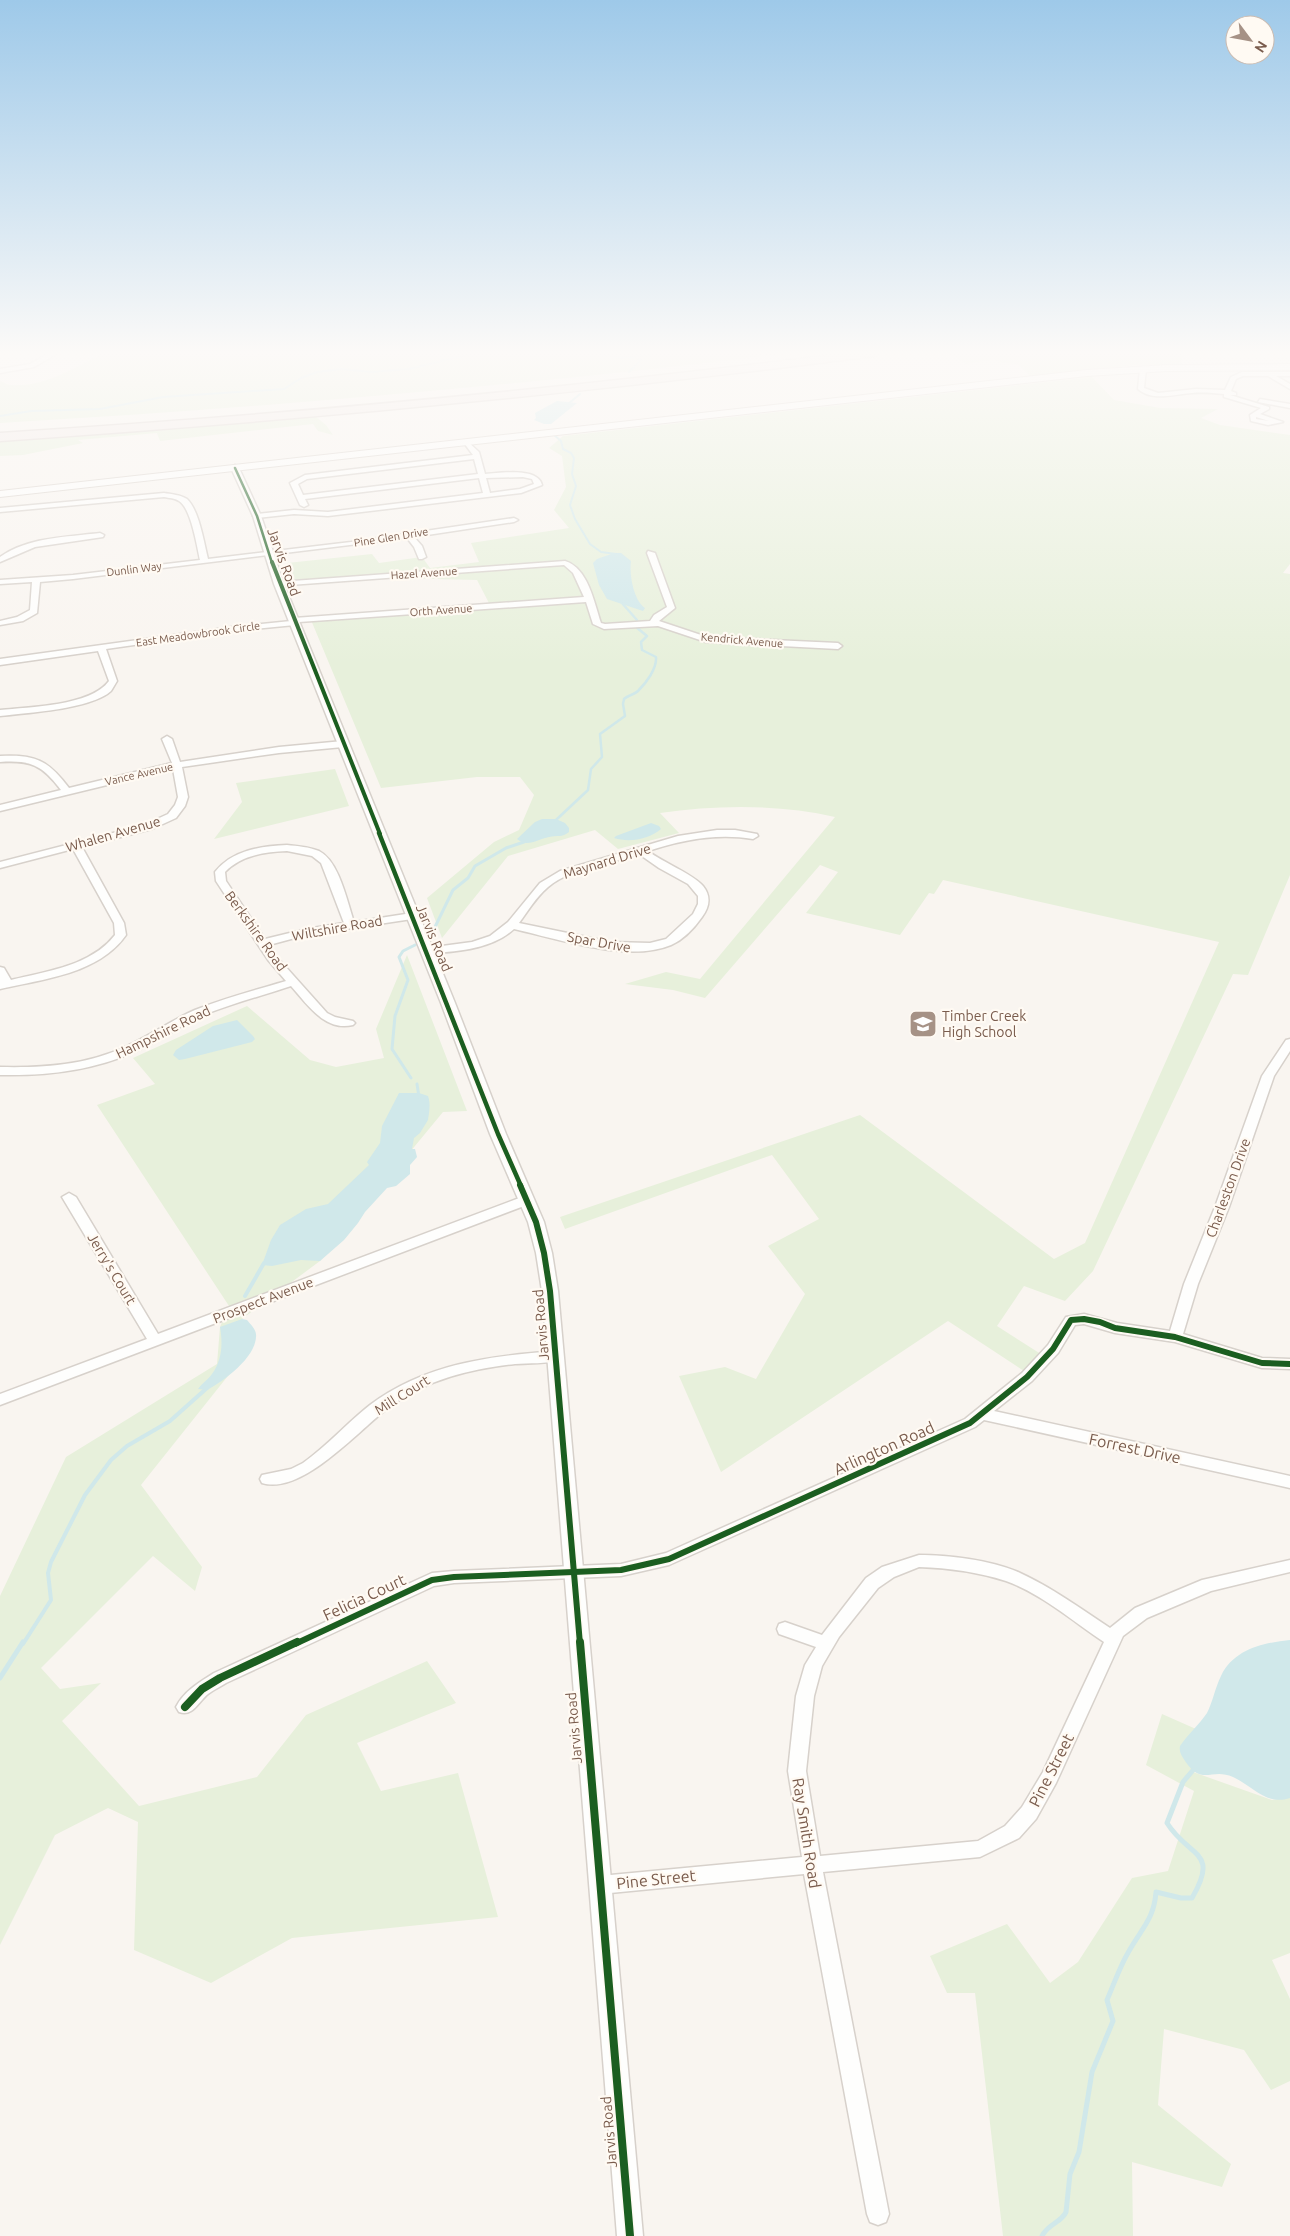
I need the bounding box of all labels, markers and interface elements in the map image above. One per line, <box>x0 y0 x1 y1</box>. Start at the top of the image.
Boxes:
north arrow <box>1225 15 1275 65</box>
text: N <box>1251 38 1271 56</box>
street label: Pine Glen Drive <box>353 525 429 549</box>
street label: Jarvis Road <box>264 526 304 598</box>
street label: Dunlin Way <box>106 560 163 578</box>
street label: Hazel Avenue <box>390 565 458 581</box>
street label: Orth Avenue <box>409 602 473 618</box>
street label: East Meadowbrook Circle <box>135 619 261 649</box>
street label: Kendrick Avenue <box>700 630 784 650</box>
street label: Vance Avenue <box>104 760 174 788</box>
street label: Whalen Avenue <box>64 813 162 855</box>
street label: Maynard Drive <box>561 840 653 882</box>
street label: Berkshire Road <box>222 888 290 974</box>
street label: Jarvis Road <box>413 902 455 974</box>
street label: Wiltshire Road <box>290 912 384 944</box>
street label: Spar Drive <box>566 929 632 955</box>
street label: Hampshire Road <box>113 1002 213 1062</box>
place label: Timber Creek High School <box>942 1008 1026 1040</box>
school or university icon: Timber Creek High School <box>908 1009 938 1039</box>
street label: Charleston Drive <box>1203 1136 1253 1240</box>
street label: Jerry's Court <box>84 1230 140 1308</box>
street label: Prospect Avenue <box>211 1273 315 1327</box>
street label: Jarvis Road <box>530 1289 552 1361</box>
street label: Mill Court <box>372 1372 433 1418</box>
street label: Arlington Road <box>831 1418 937 1478</box>
street label: Forrest Drive <box>1087 1429 1183 1467</box>
street label: Felicia Court <box>320 1570 409 1624</box>
street label: Jarvis Road <box>563 1692 585 1764</box>
street label: Pine Street <box>1025 1730 1077 1810</box>
street label: Ray Smith Road <box>789 1776 825 1890</box>
street label: Pine Street <box>615 1866 697 1892</box>
street label: Jarvis Road <box>598 2096 620 2168</box>

